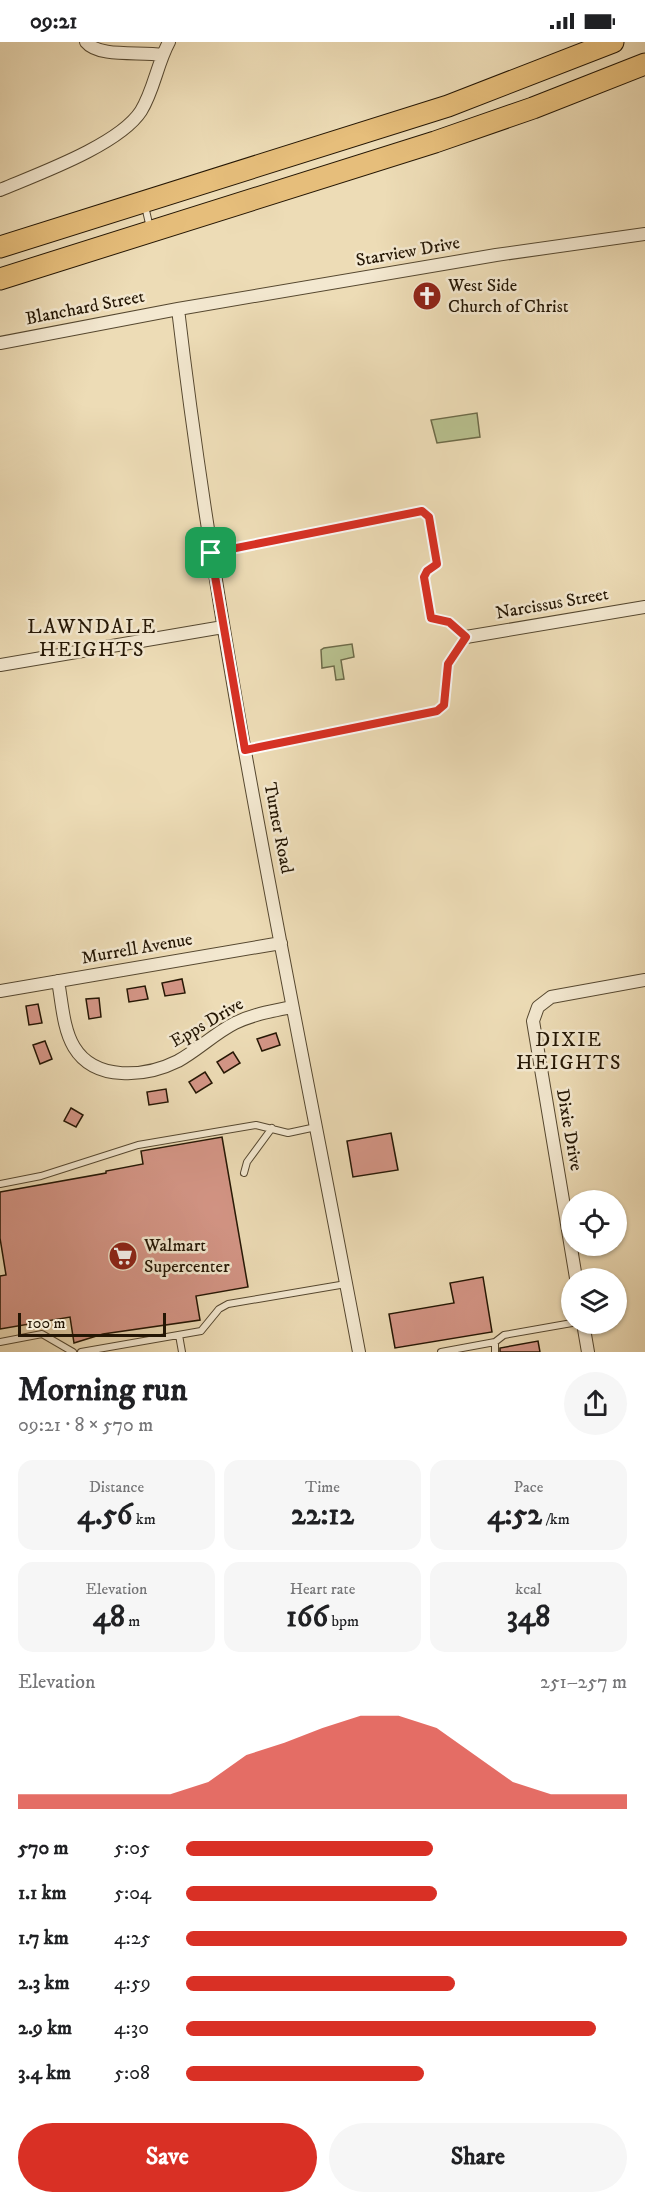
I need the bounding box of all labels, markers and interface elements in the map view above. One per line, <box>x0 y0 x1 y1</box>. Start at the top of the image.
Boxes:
text: 09:21 <box>30 8 77 35</box>
street label: Starview Drive <box>354 232 462 272</box>
place label: West Side Church of Christ <box>447 275 569 318</box>
church icon: West Side Church of Christ <box>411 280 443 312</box>
street label: Blanchard Street <box>24 286 147 330</box>
pin <box>185 527 236 578</box>
icon: arrive <box>194 536 227 569</box>
street label: Narcissus Street <box>494 583 610 625</box>
district label: LAWNDALE HEIGHTS <box>27 615 157 663</box>
street label: Turner Road <box>258 781 298 875</box>
street label: Murrell Avenue <box>80 928 194 970</box>
street label: Epps Drive <box>167 993 247 1053</box>
district label: DIXIE HEIGHTS <box>516 1028 622 1076</box>
street label: Dixie Drive <box>551 1087 587 1173</box>
map controls <box>561 1190 627 1334</box>
button: locate <box>561 1190 627 1256</box>
place label: Walmart Supercenter <box>143 1235 230 1278</box>
supermarket icon: Walmart Supercenter <box>107 1240 139 1272</box>
button: layers <box>561 1268 627 1334</box>
scale bar <box>18 1310 166 1338</box>
text: 100 m <box>27 1313 66 1333</box>
text: Morning run <box>18 1370 187 1411</box>
button: share <box>564 1372 627 1435</box>
text: 09:21 · 8 × 570 m <box>18 1413 153 1438</box>
text: Distance <box>89 1477 144 1497</box>
text: Time <box>305 1477 340 1497</box>
text: Pace <box>514 1477 543 1497</box>
text: 4.56 <box>77 1497 132 1534</box>
text: 22:12 <box>291 1497 354 1534</box>
text: 4:52 <box>487 1497 542 1534</box>
text: km <box>132 1509 156 1529</box>
text: /km <box>542 1509 570 1529</box>
text: Elevation <box>86 1579 147 1599</box>
text: Heart rate <box>290 1579 355 1599</box>
text: kcal <box>515 1579 542 1599</box>
text: 48 <box>93 1599 125 1636</box>
text: 166 <box>286 1599 328 1636</box>
text: 348 <box>507 1599 550 1636</box>
text: m <box>125 1611 140 1631</box>
text: bpm <box>328 1611 359 1631</box>
text: Elevation <box>18 1670 95 1695</box>
text: 251–257 m <box>540 1670 627 1695</box>
text: 570 m <box>18 1836 69 1861</box>
text: 5:05 <box>114 1836 150 1861</box>
text: 1.1 km <box>18 1881 67 1906</box>
text: 5:04 <box>114 1881 151 1906</box>
text: 1.7 km <box>18 1926 69 1951</box>
text: 4:25 <box>114 1926 150 1951</box>
text: 2.3 km <box>18 1971 70 1996</box>
text: 4:59 <box>114 1971 151 1996</box>
text: 2.9 km <box>18 2016 72 2041</box>
text: 4:30 <box>114 2016 149 2041</box>
text: 3.4 km <box>18 2061 71 2086</box>
text: 5:08 <box>114 2061 150 2086</box>
button: Save <box>18 2123 317 2192</box>
button: Share <box>329 2123 627 2192</box>

